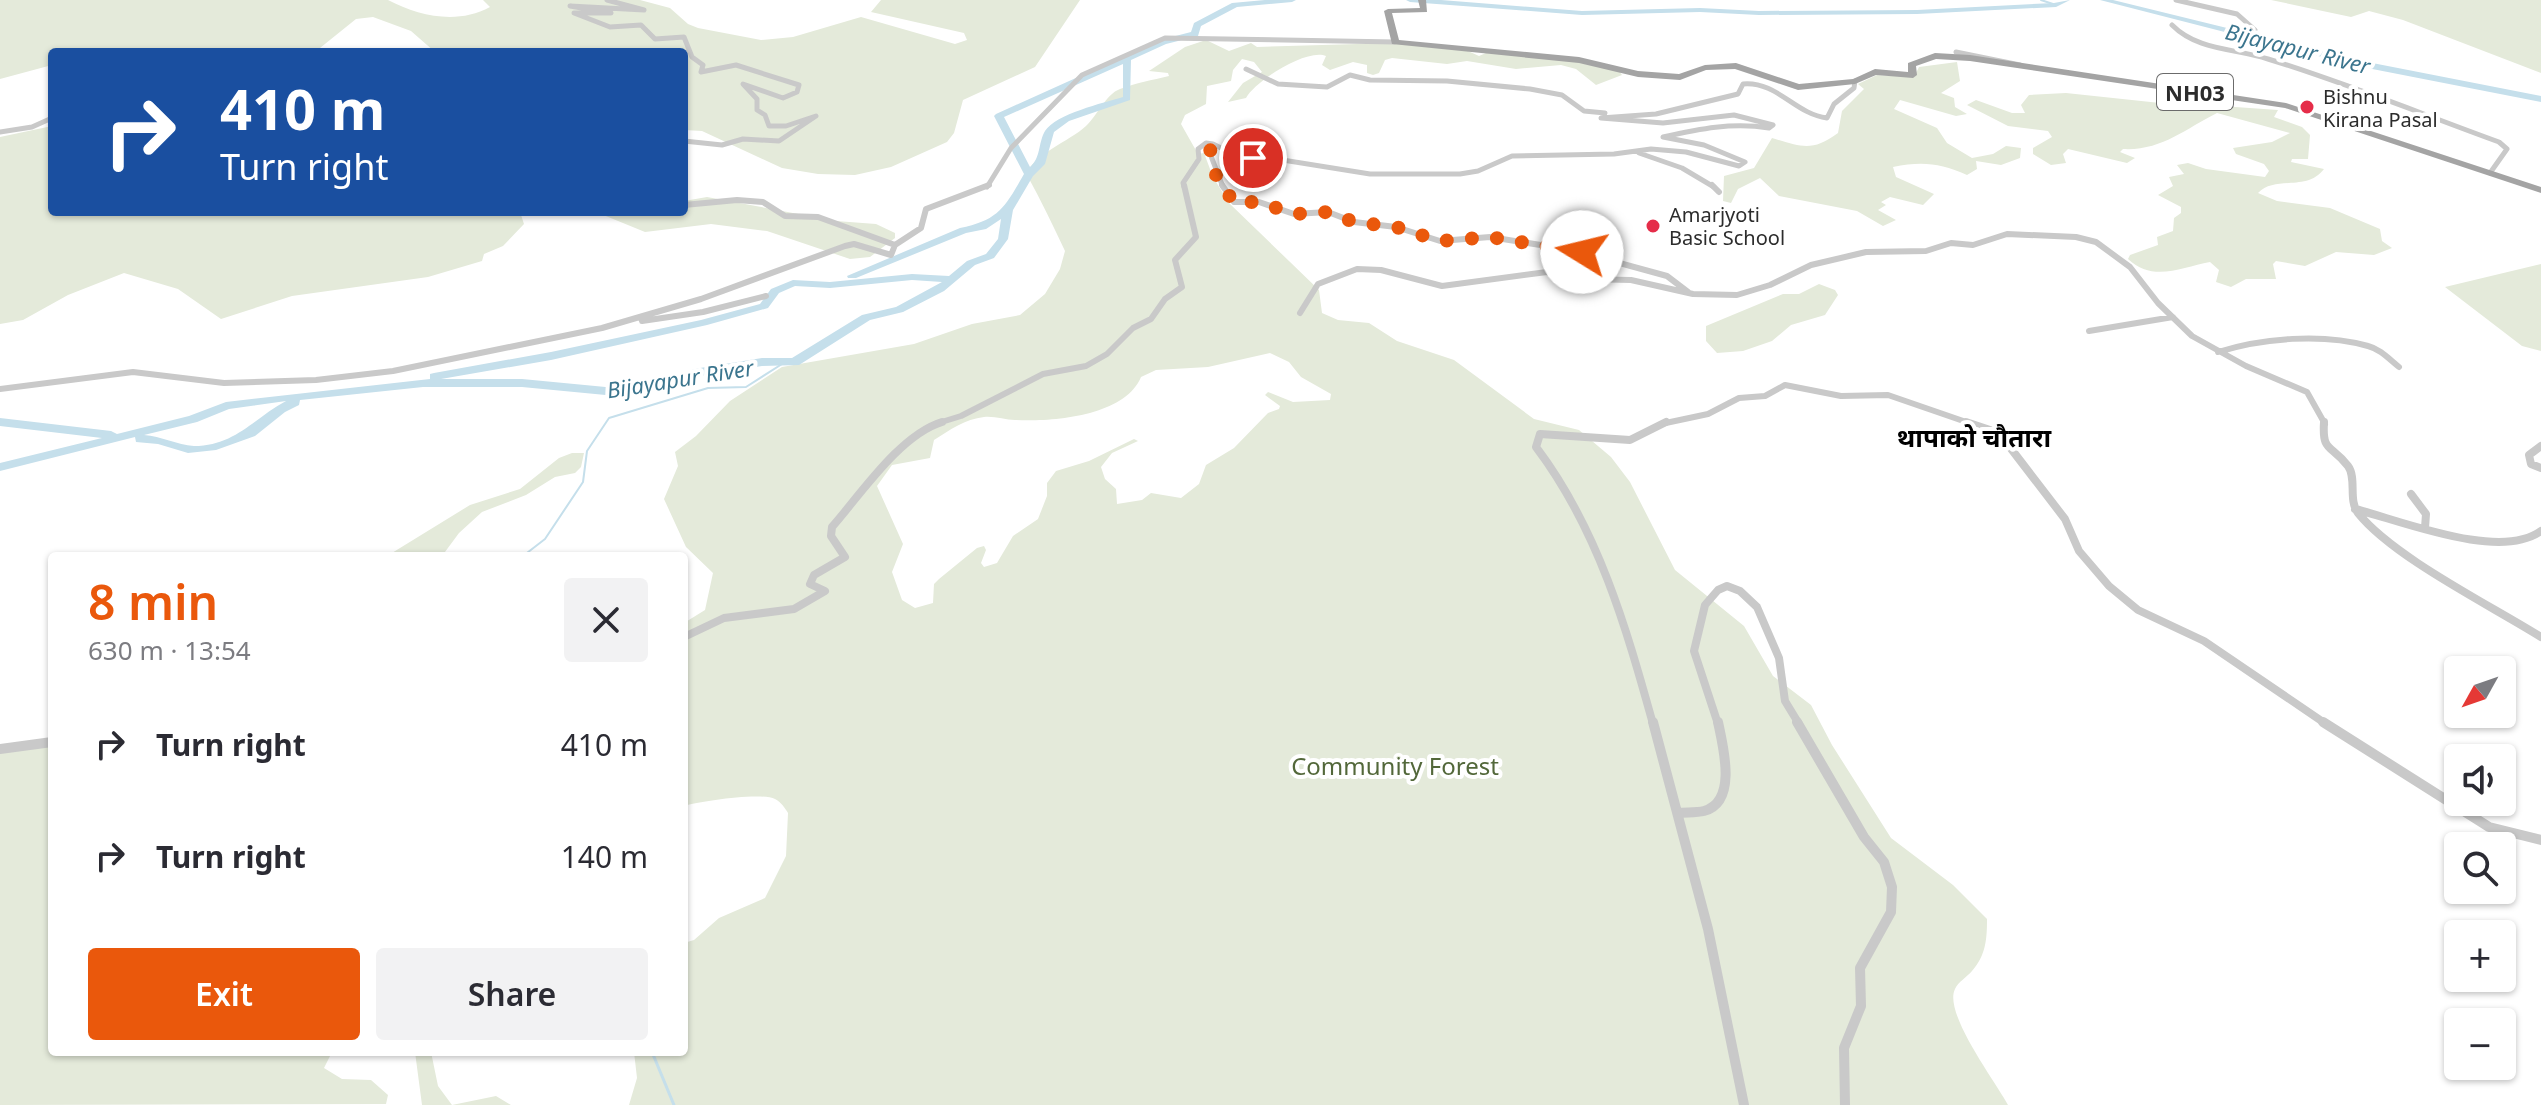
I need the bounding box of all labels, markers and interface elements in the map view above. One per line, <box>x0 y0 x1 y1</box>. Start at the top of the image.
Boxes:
water label: Bijayapur River <box>2223 16 2375 81</box>
text: 410 m <box>220 70 385 146</box>
road number: NH03 <box>2157 74 2233 110</box>
icon: right <box>88 80 192 184</box>
place label: Bishnu Kirana Pasal <box>2323 83 2438 133</box>
marker: Bishnu Kirana Pasal <box>2298 98 2316 116</box>
pin <box>1219 124 1287 192</box>
icon: arrive <box>1231 136 1275 180</box>
text: Turn right <box>220 142 388 191</box>
place label: Amarjyoti Basic School <box>1669 201 1785 251</box>
position arrow <box>1540 210 1624 294</box>
marker: Amarjyoti Basic School <box>1644 217 1662 235</box>
water label: Bijayapur River <box>605 351 757 404</box>
district label: थापाको चौतारा <box>1897 419 2052 455</box>
text: 8 min <box>88 569 218 634</box>
button: close <box>564 578 648 662</box>
text: 630 m · 13:54 <box>88 632 251 668</box>
north arrow <box>2444 656 2516 728</box>
map controls <box>2444 656 2516 1080</box>
icon: right <box>88 722 132 766</box>
text: Turn right <box>156 724 306 765</box>
text: 410 m <box>561 724 648 765</box>
button: sound <box>2444 744 2516 816</box>
park label: Community Forest <box>1291 749 1499 782</box>
button: search <box>2444 832 2516 904</box>
icon: right <box>88 834 132 878</box>
text: Turn right <box>156 836 306 877</box>
text: 140 m <box>561 836 648 877</box>
button: + <box>2444 920 2516 992</box>
button: Exit <box>88 948 360 1040</box>
button: Share <box>376 948 648 1040</box>
button: − <box>2444 1008 2516 1080</box>

